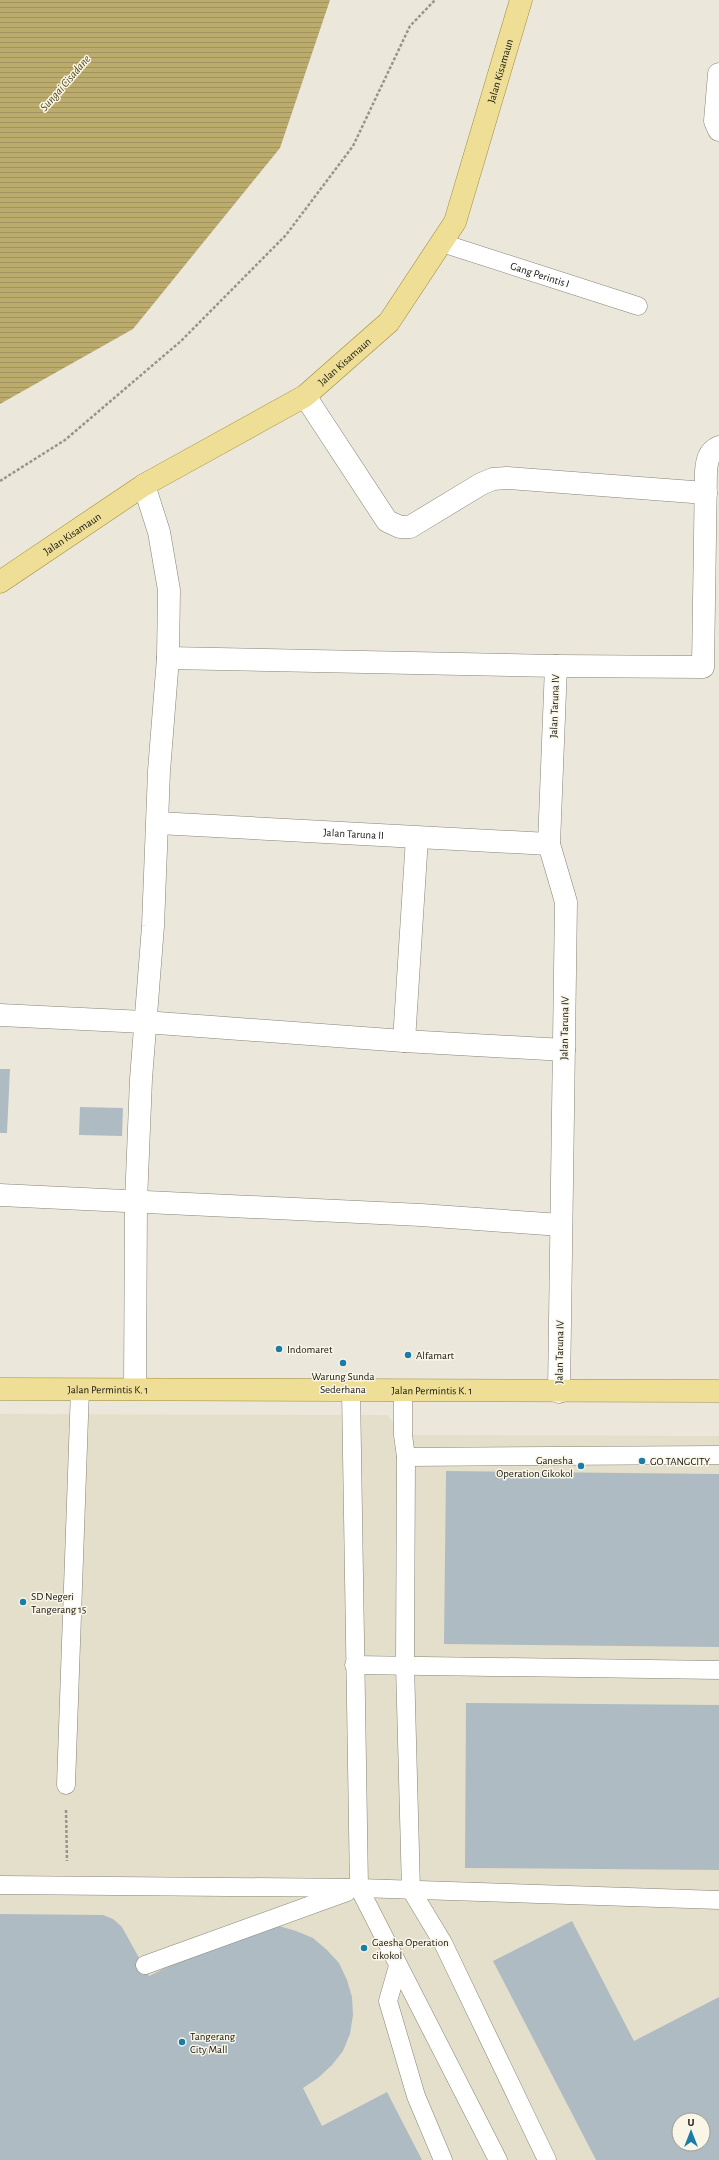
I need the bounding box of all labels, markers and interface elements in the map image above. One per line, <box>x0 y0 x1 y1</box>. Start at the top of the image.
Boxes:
street label: Jalan Kisamaun <box>486 38 515 104</box>
water label: Sungai Cisadane <box>38 52 93 113</box>
street label: Gang Perintis I <box>509 260 571 290</box>
street label: Jalan Kisamaun <box>316 336 373 388</box>
street label: Jalan Kisamaun <box>42 511 103 557</box>
street label: Jalan Taruna IV <box>548 673 561 738</box>
street label: Jalan Taruna II <box>323 827 384 841</box>
street label: Jalan Taruna IV <box>558 995 571 1060</box>
street label: Jalan Taruna IV <box>553 1319 566 1384</box>
marker: Indomaret <box>274 1344 284 1354</box>
place label: Indomaret <box>287 1344 333 1355</box>
marker: Alfamart <box>403 1350 413 1360</box>
place label: Alfamart <box>416 1350 455 1361</box>
marker: Warung Sunda Sederhana <box>338 1358 348 1368</box>
place label: Warung Sunda Sederhana <box>311 1371 375 1395</box>
street label: Jalan Permintis K. 1 <box>68 1384 148 1395</box>
street label: Jalan Permintis K. 1 <box>392 1385 472 1396</box>
place label: Ganesha Operation Cikokol <box>496 1455 573 1479</box>
marker: GO TANGCITY <box>637 1456 647 1466</box>
place label: GO TANGCITY <box>650 1456 710 1467</box>
marker: Ganesha Operation Cikokol <box>576 1461 586 1471</box>
place label: SD Negeri Tangerang 15 <box>31 1591 87 1615</box>
marker: SD Negeri Tangerang 15 <box>18 1597 28 1607</box>
place label: Gaesha Operation cikokol <box>372 1937 449 1961</box>
marker: Gaesha Operation cikokol <box>359 1943 369 1953</box>
place label: Tangerang City Mall <box>190 2031 236 2055</box>
marker: Tangerang City Mall <box>177 2037 187 2047</box>
north arrow <box>671 2112 711 2152</box>
text: U <box>687 2117 695 2128</box>

